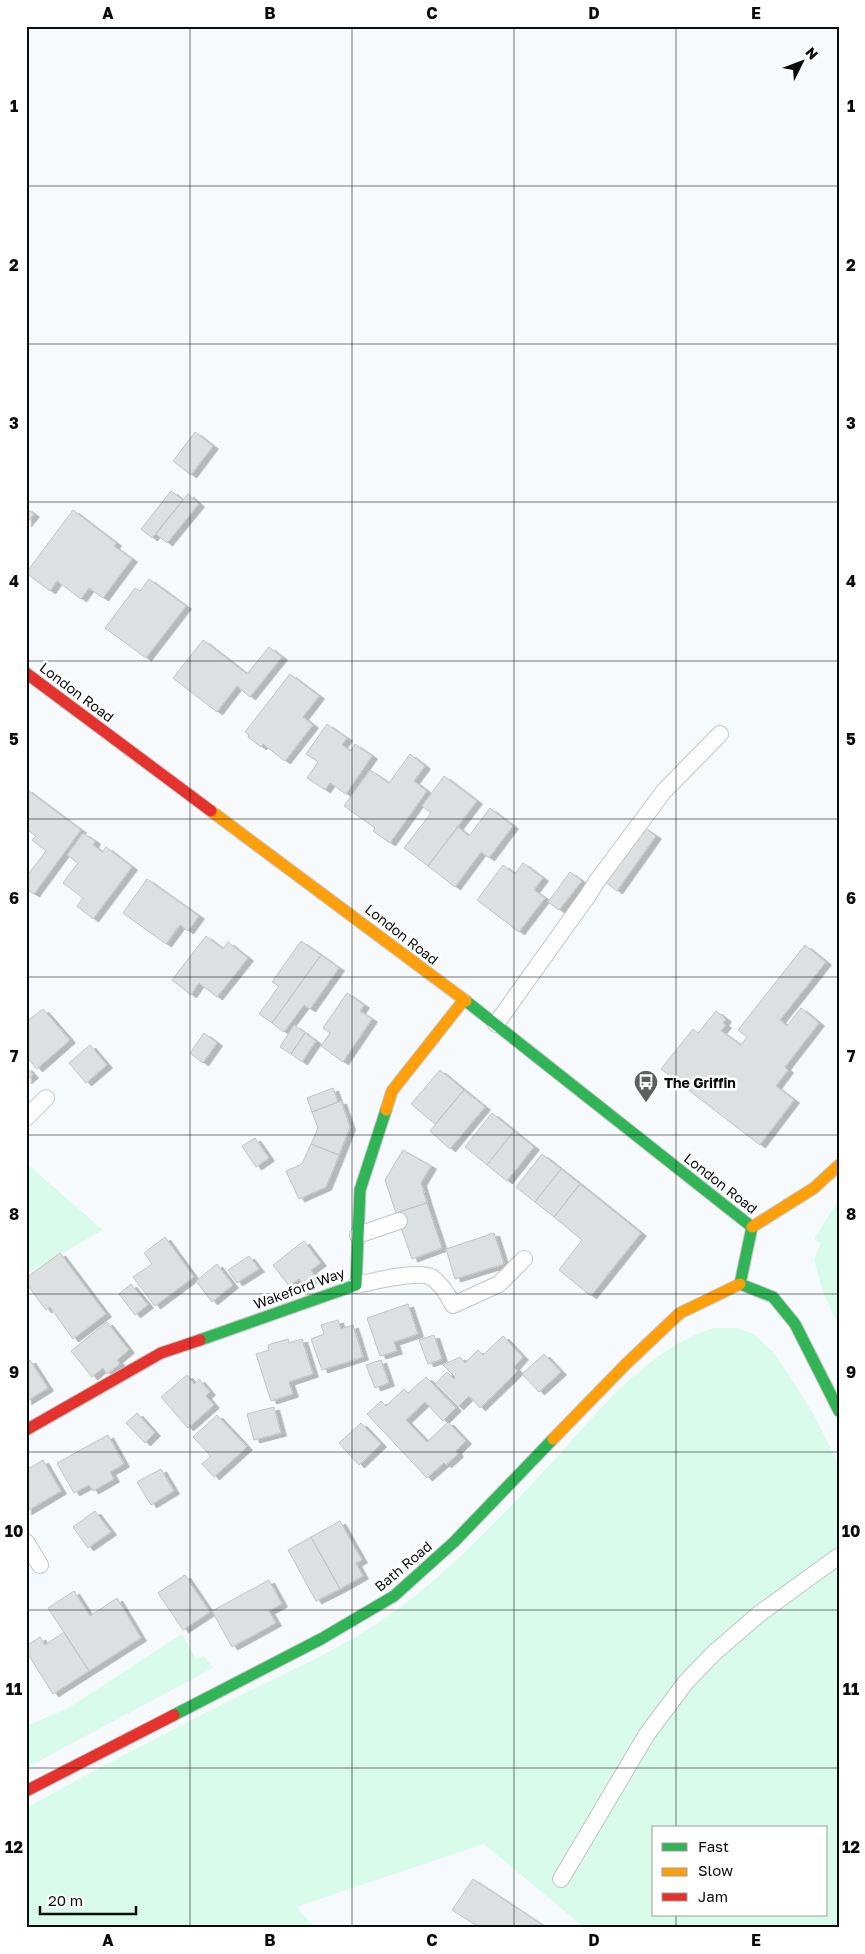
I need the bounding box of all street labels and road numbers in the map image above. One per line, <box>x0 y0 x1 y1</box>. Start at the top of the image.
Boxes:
street label: London Road <box>37 659 117 725</box>
street label: London Road <box>362 900 442 968</box>
street label: London Road <box>681 1149 761 1217</box>
street label: Wakeford Way <box>251 1264 347 1312</box>
street label: Bath Road <box>371 1537 435 1595</box>

